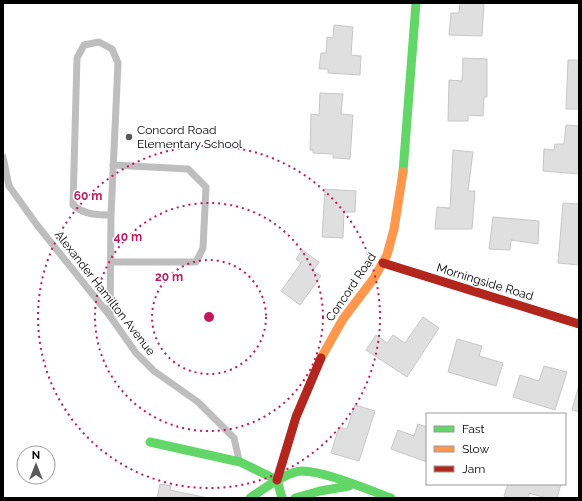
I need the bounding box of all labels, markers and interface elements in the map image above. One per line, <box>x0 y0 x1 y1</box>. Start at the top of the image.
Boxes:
place label: Concord Road Elementary School <box>137 123 243 151</box>
marker: Concord Road Elementary School <box>124 132 134 142</box>
text: 60 m <box>74 189 102 203</box>
street label: Alexander Hamilton Avenue <box>52 228 158 358</box>
text: 40 m <box>114 230 142 244</box>
street label: Concord Road <box>323 250 379 324</box>
street label: Morningside Road <box>435 261 535 303</box>
text: 20 m <box>155 270 183 284</box>
centre of rings <box>202 310 216 324</box>
legend <box>426 413 566 485</box>
text: Fast <box>462 422 485 436</box>
text: Slow <box>462 442 489 456</box>
north arrow <box>16 445 56 485</box>
text: N <box>32 449 40 462</box>
text: Jam <box>462 462 485 476</box>

